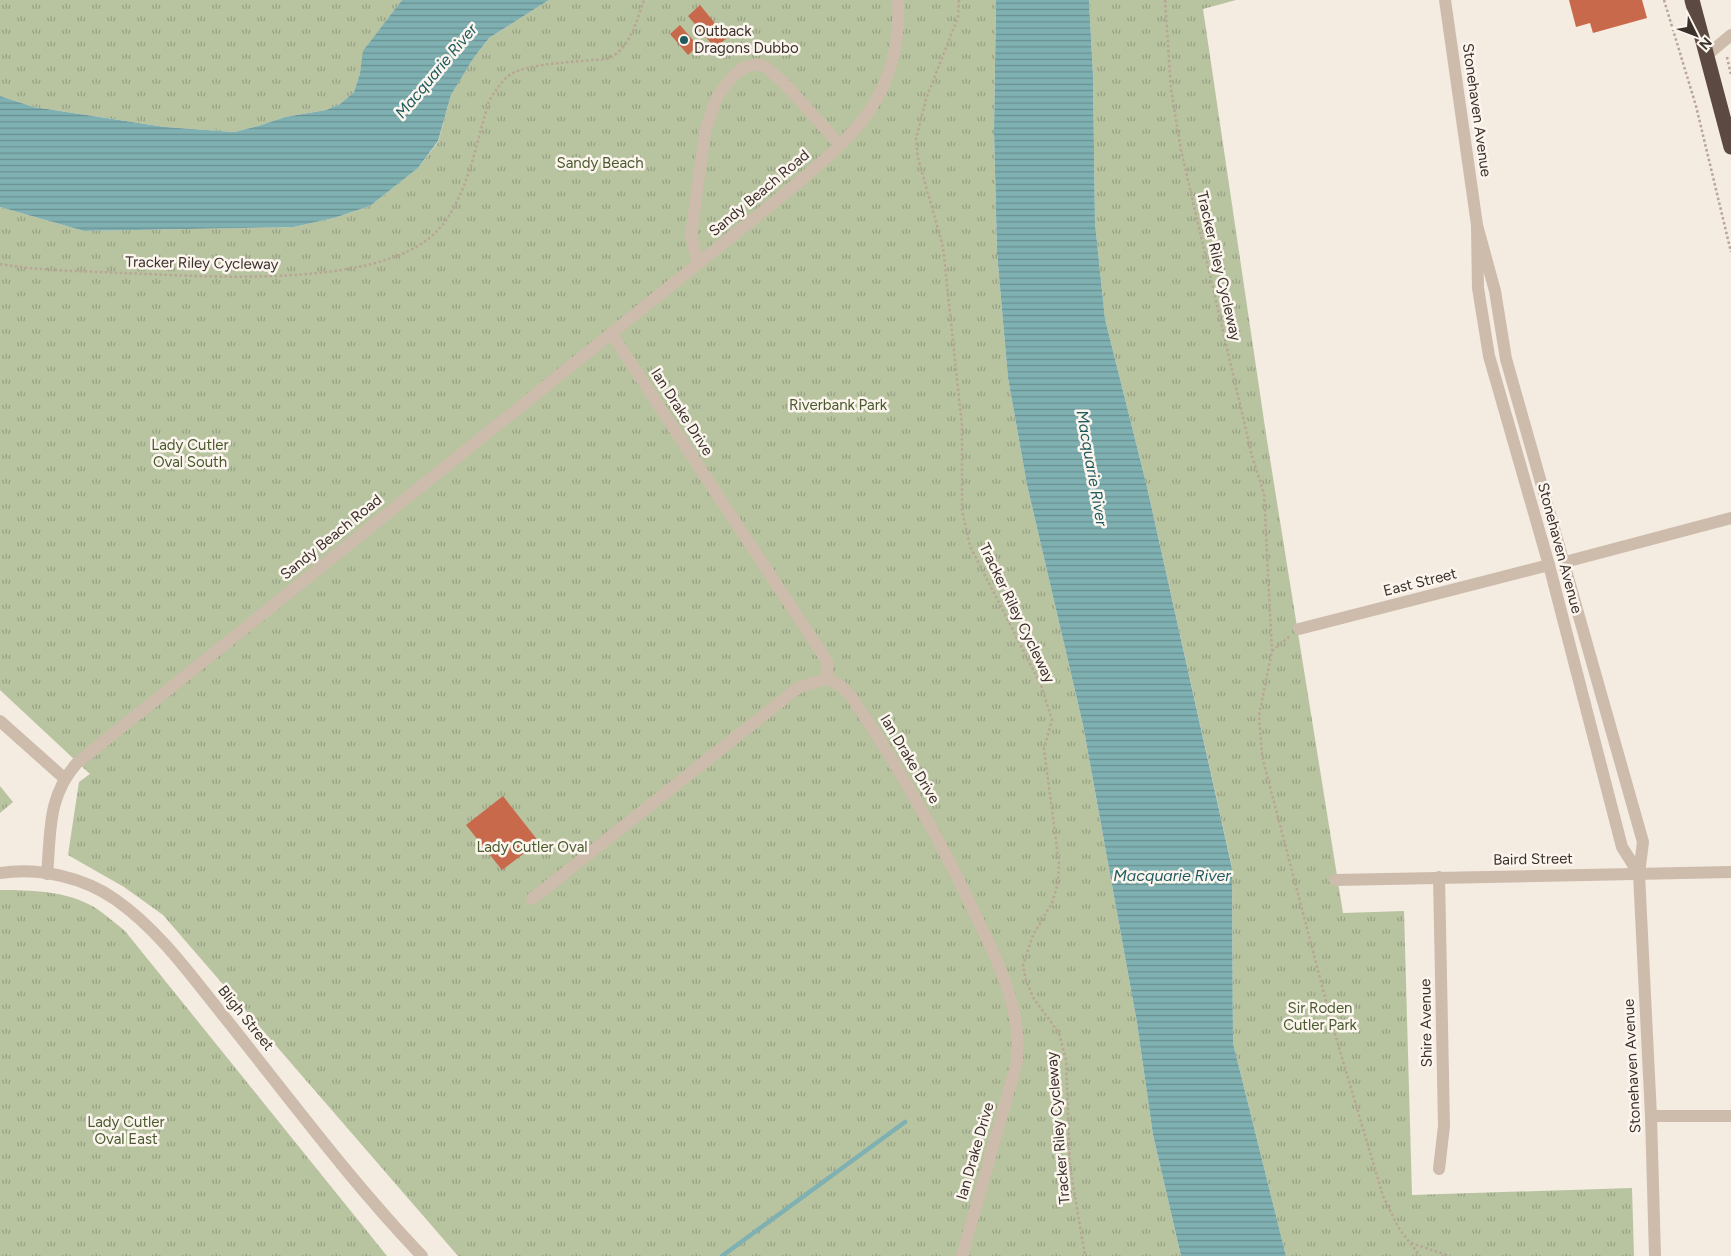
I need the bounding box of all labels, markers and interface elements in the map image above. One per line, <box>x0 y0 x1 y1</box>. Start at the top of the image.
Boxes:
north arrow <box>1671 10 1721 60</box>
water label: Macquarie River <box>391 20 481 122</box>
place label: Outback Dragons Dubbo <box>694 22 799 57</box>
marker: Outback Dragons Dubbo <box>678 34 690 46</box>
text: N <box>1695 34 1715 53</box>
street label: Stonehaven Avenue <box>1459 42 1495 178</box>
street label: Sandy Beach Road <box>705 146 813 240</box>
park label: Sandy Beach <box>556 154 644 172</box>
street label: Tracker Riley Cycleway <box>1193 189 1245 343</box>
street label: Tracker Riley Cycleway <box>125 253 279 273</box>
street label: Ian Drake Drive <box>647 365 717 459</box>
park label: Riverbank Park <box>789 396 888 414</box>
water label: Macquarie River <box>1072 409 1112 528</box>
park label: Lady Cutler Oval South <box>151 436 229 471</box>
street label: Stonehaven Avenue <box>1534 481 1586 615</box>
street label: Sandy Beach Road <box>277 491 385 583</box>
street label: Tracker Riley Cycleway <box>975 540 1059 686</box>
street label: East Street <box>1381 564 1459 600</box>
street label: Ian Drake Drive <box>876 711 944 807</box>
park label: Lady Cutler Oval <box>476 838 588 856</box>
street label: Baird Street <box>1493 849 1573 869</box>
water label: Macquarie River <box>1113 866 1231 885</box>
street label: Shire Avenue <box>1416 978 1436 1068</box>
street label: Bligh Street <box>214 982 278 1055</box>
street label: Stonehaven Avenue <box>1619 998 1645 1134</box>
park label: Sir Roden Cutler Park <box>1283 999 1358 1034</box>
street label: Tracker Riley Cycleway <box>1042 1051 1074 1205</box>
street label: Ian Drake Drive <box>952 1100 998 1202</box>
park label: Lady Cutler Oval East <box>87 1113 165 1148</box>

